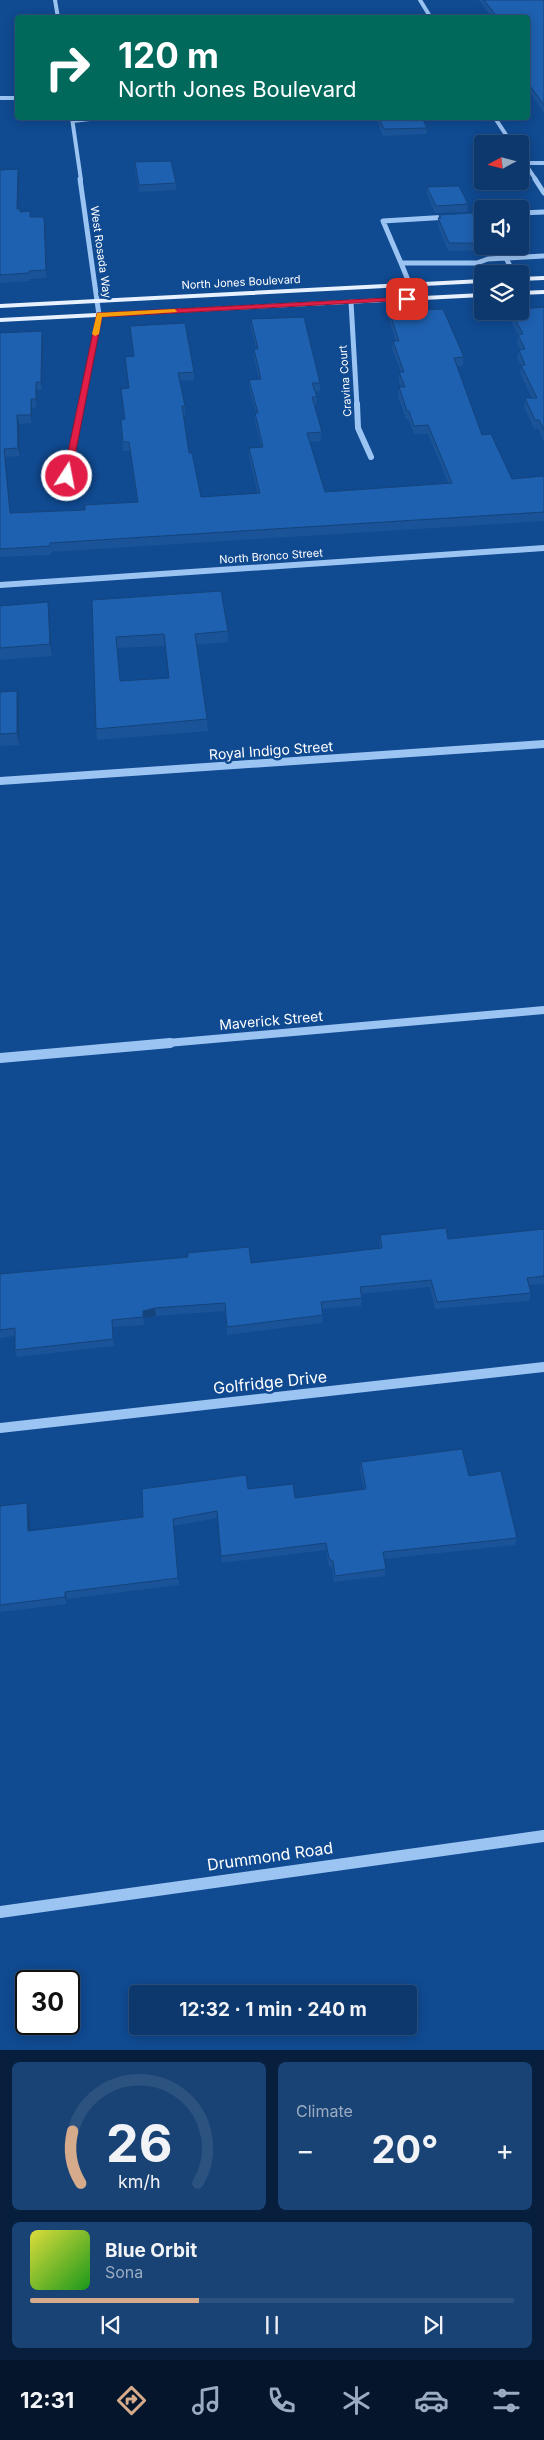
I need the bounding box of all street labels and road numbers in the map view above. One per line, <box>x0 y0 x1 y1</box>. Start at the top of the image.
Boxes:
street label: West Rosada Way <box>88 205 114 299</box>
street label: North Jones Boulevard <box>181 272 301 292</box>
street label: Cravina Court <box>335 344 354 417</box>
street label: North Bronco Street <box>219 545 324 567</box>
street label: Royal Indigo Street <box>208 737 334 763</box>
street label: Maverick Street <box>218 1007 324 1033</box>
street label: Golfridge Drive <box>212 1366 328 1398</box>
street label: Drummond Road <box>206 1837 334 1875</box>

